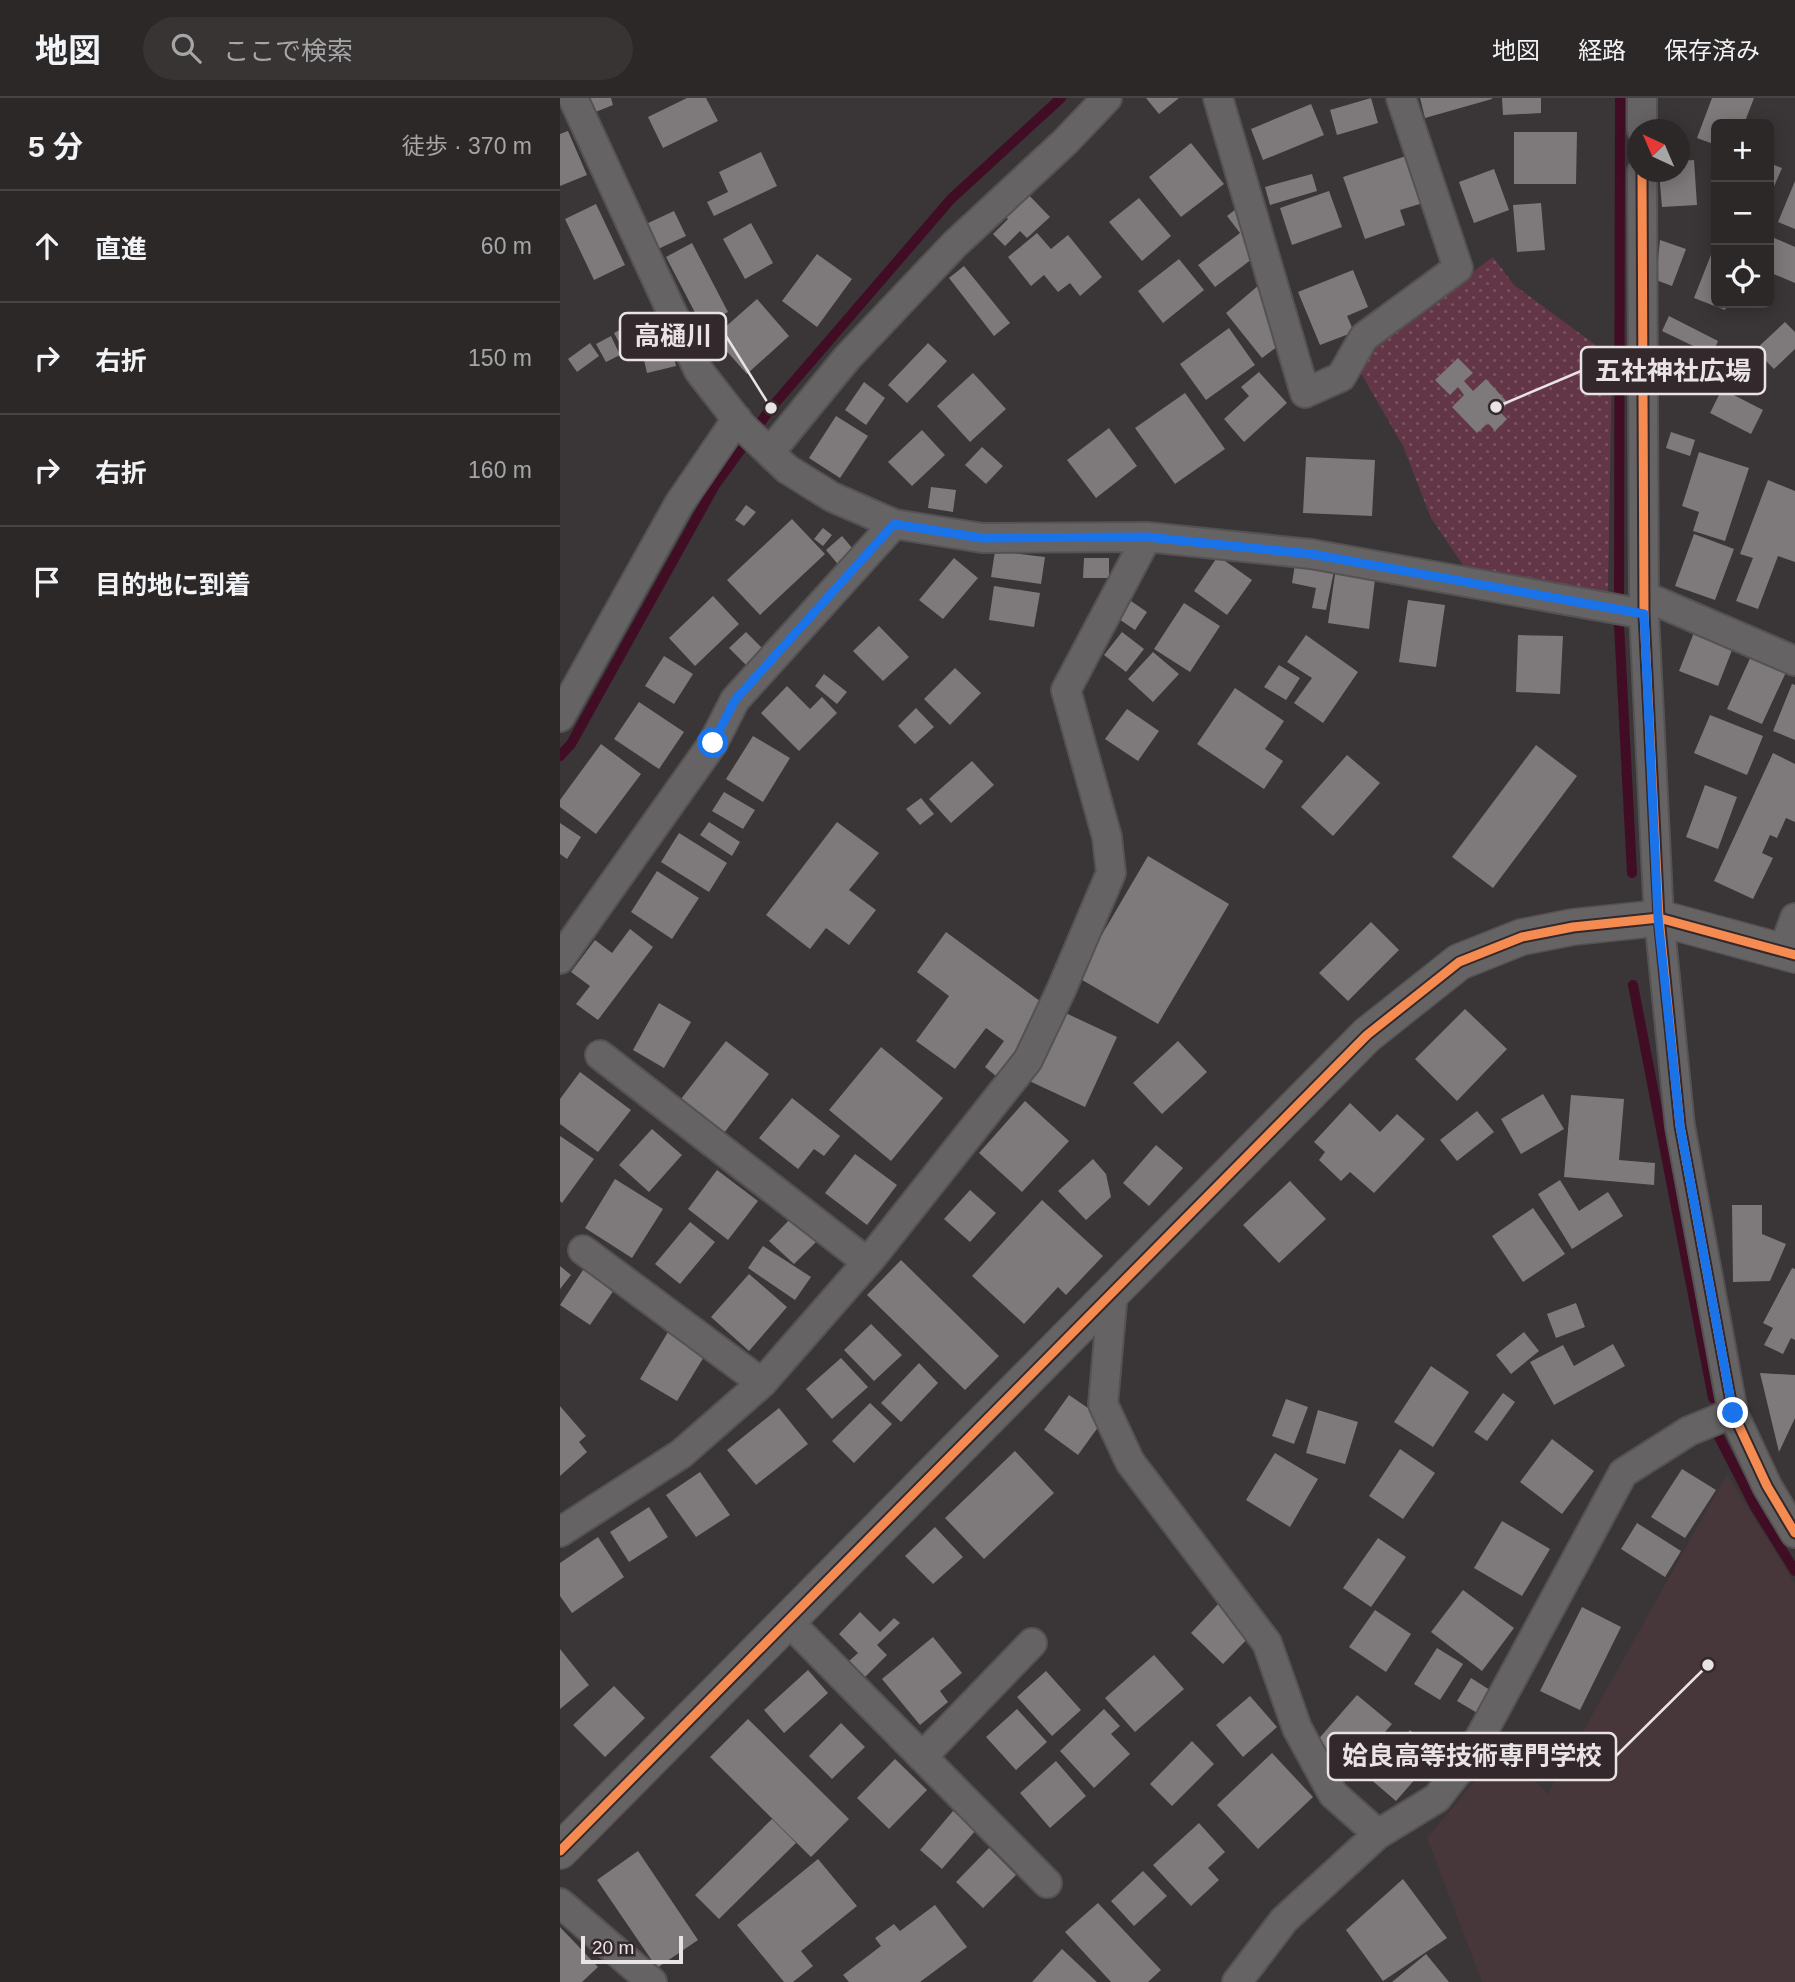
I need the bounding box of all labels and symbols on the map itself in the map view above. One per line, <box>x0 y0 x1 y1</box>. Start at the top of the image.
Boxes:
north arrow <box>1627 119 1690 182</box>
callout: 高樋川 <box>620 313 726 360</box>
text: 高樋川 <box>634 321 712 351</box>
callout: 五社神社広場 <box>1581 347 1765 394</box>
text: 五社神社広場 <box>1595 356 1751 386</box>
route start <box>697 727 728 758</box>
route end <box>1717 1397 1748 1428</box>
callout: 姶良高等技術専門学校 <box>1328 1733 1616 1780</box>
text: 姶良高等技術専門学校 <box>1342 1741 1602 1771</box>
scale bar <box>581 1933 682 1965</box>

